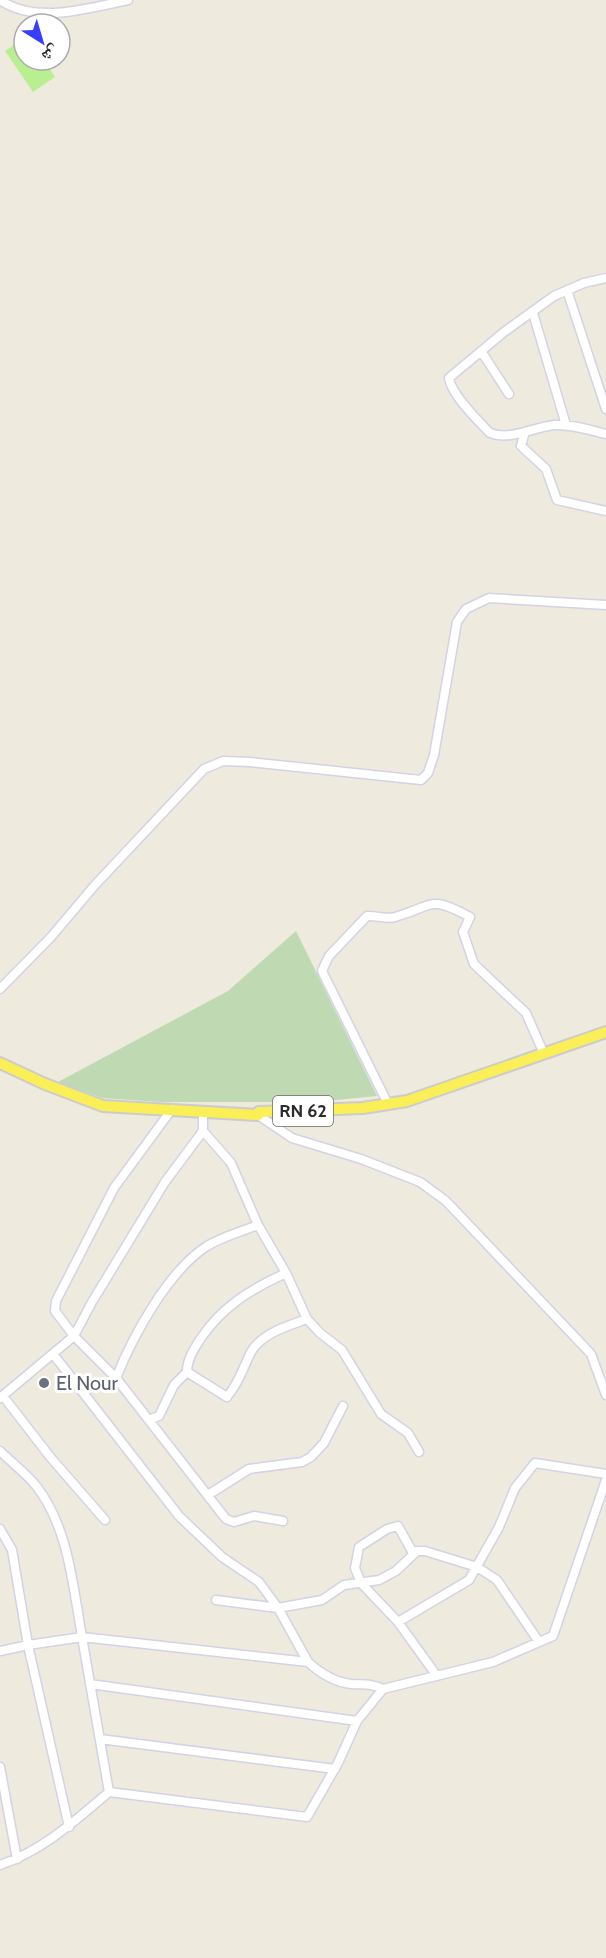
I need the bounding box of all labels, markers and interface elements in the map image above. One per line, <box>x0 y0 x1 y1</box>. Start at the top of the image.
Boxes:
north arrow <box>12 12 72 72</box>
text: ش <box>38 41 63 66</box>
road number: RN 62 <box>273 1096 333 1126</box>
place label: El Nour <box>56 1371 119 1395</box>
marker: El Nour <box>37 1376 51 1390</box>

